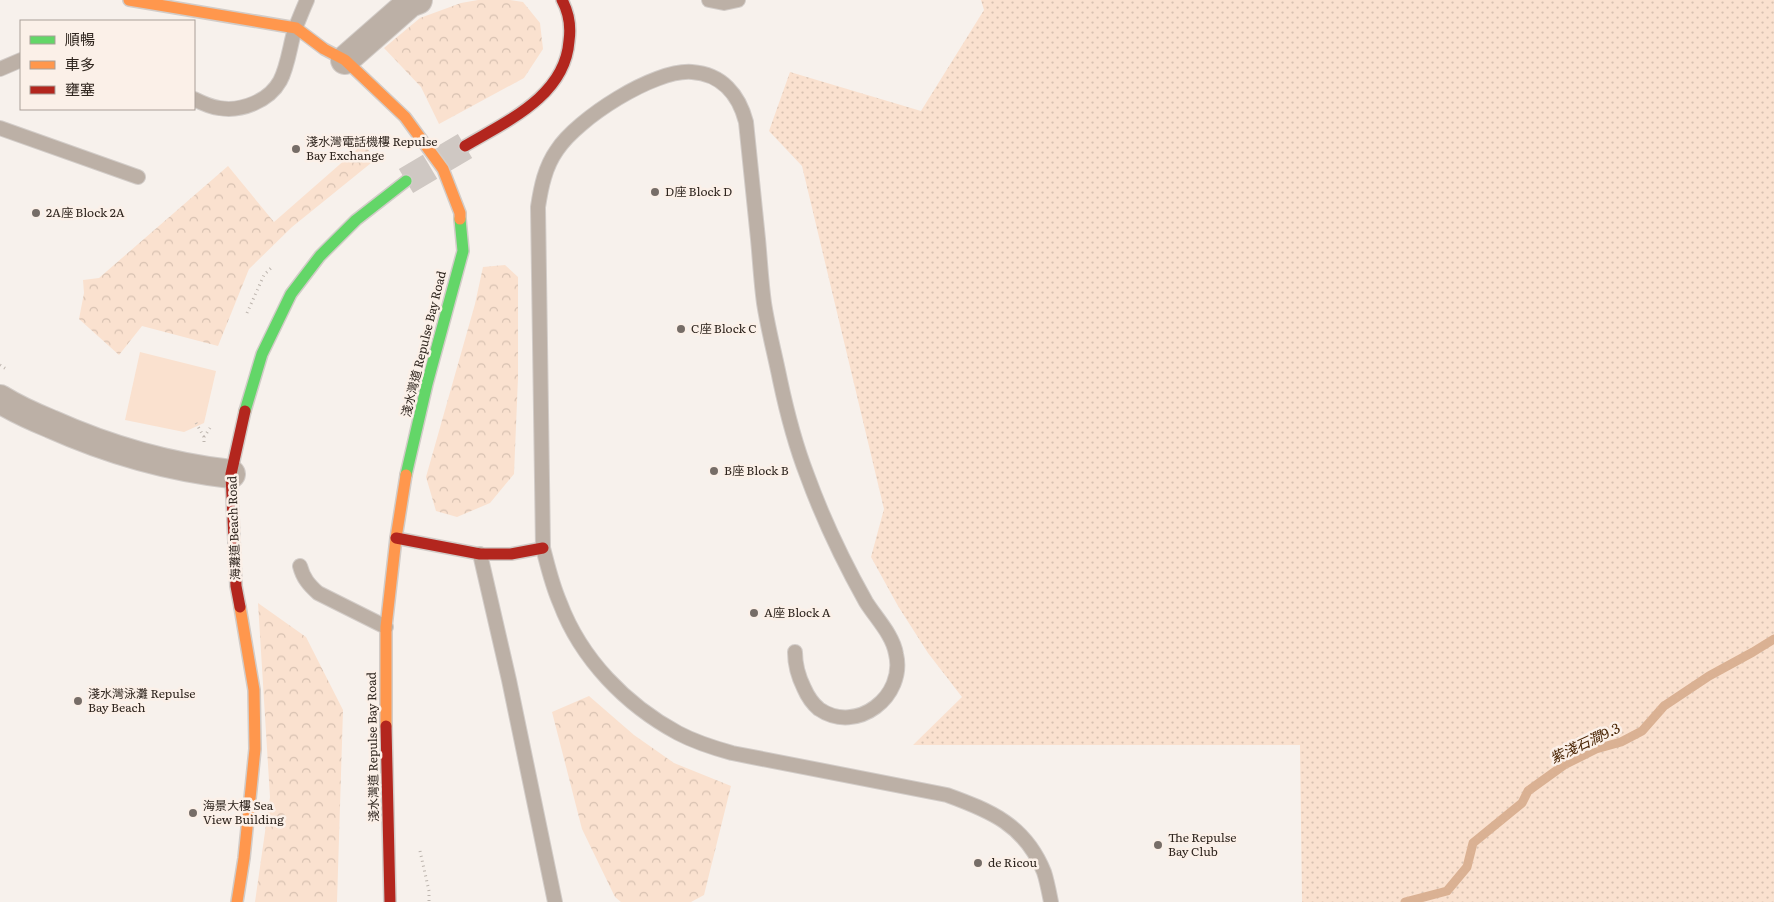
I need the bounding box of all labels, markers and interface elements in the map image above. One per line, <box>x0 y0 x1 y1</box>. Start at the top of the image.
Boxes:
legend <box>20 20 195 110</box>
text: 順暢 <box>65 27 95 50</box>
text: 車多 <box>65 52 95 75</box>
text: 壅塞 <box>65 77 95 100</box>
place label: 淺水灣電話機樓 Repulse Bay Exchange <box>306 132 437 164</box>
marker: 淺水灣電話機樓 Repulse Bay Exchange <box>290 143 302 155</box>
place label: D座 Block D <box>665 182 732 200</box>
marker: D座 Block D <box>649 186 661 198</box>
place label: 2A座 Block 2A <box>46 203 125 221</box>
marker: 2A座 Block 2A <box>30 207 42 219</box>
street label: 淺水灣道 Repulse Bay Road <box>396 268 450 419</box>
place label: C座 Block C <box>691 319 757 337</box>
marker: C座 Block C <box>675 323 687 335</box>
place label: B座 Block B <box>724 461 789 479</box>
marker: B座 Block B <box>708 465 720 477</box>
street label: 海灘道 Beach Road <box>222 475 244 580</box>
place label: A座 Block A <box>764 603 831 621</box>
marker: A座 Block A <box>748 607 760 619</box>
street label: 淺水灣道 Repulse Bay Road <box>362 671 382 822</box>
place label: 淺水灣泳灘 Repulse Bay Beach <box>88 684 195 716</box>
marker: 淺水灣泳灘 Repulse Bay Beach <box>72 695 84 707</box>
water label: 紫淺石澗9.3 <box>1546 717 1623 767</box>
place label: 海景大樓 Sea View Building <box>203 796 284 828</box>
marker: 海景大樓 Sea View Building <box>187 807 199 819</box>
place label: The Repulse Bay Club <box>1168 828 1236 860</box>
marker: The Repulse Bay Club <box>1152 839 1164 851</box>
place label: de Ricou <box>988 853 1037 871</box>
marker: de Ricou <box>972 857 984 869</box>

